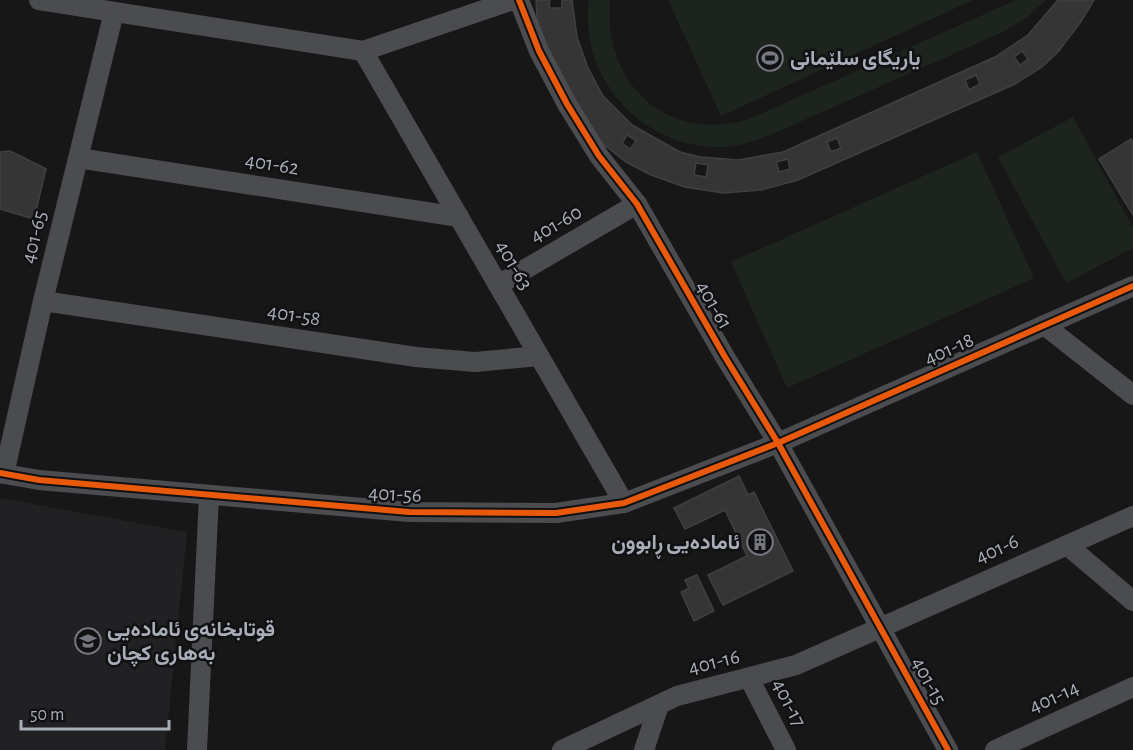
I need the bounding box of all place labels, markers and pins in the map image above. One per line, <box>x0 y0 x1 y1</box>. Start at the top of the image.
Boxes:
sports icon: یاریگای سلێمانی <box>755 43 785 73</box>
place label: یاریگای سلێمانی <box>790 47 921 71</box>
building icon: ئامادەیی ڕابوون <box>745 527 775 557</box>
place label: ئامادەیی ڕابوون <box>611 532 740 559</box>
place label: قوتابخانەی ئامادەیی بەهاری کچان <box>107 619 275 667</box>
school or university icon: قوتابخانەی ئامادەیی بەهاری کچان <box>73 626 103 656</box>

